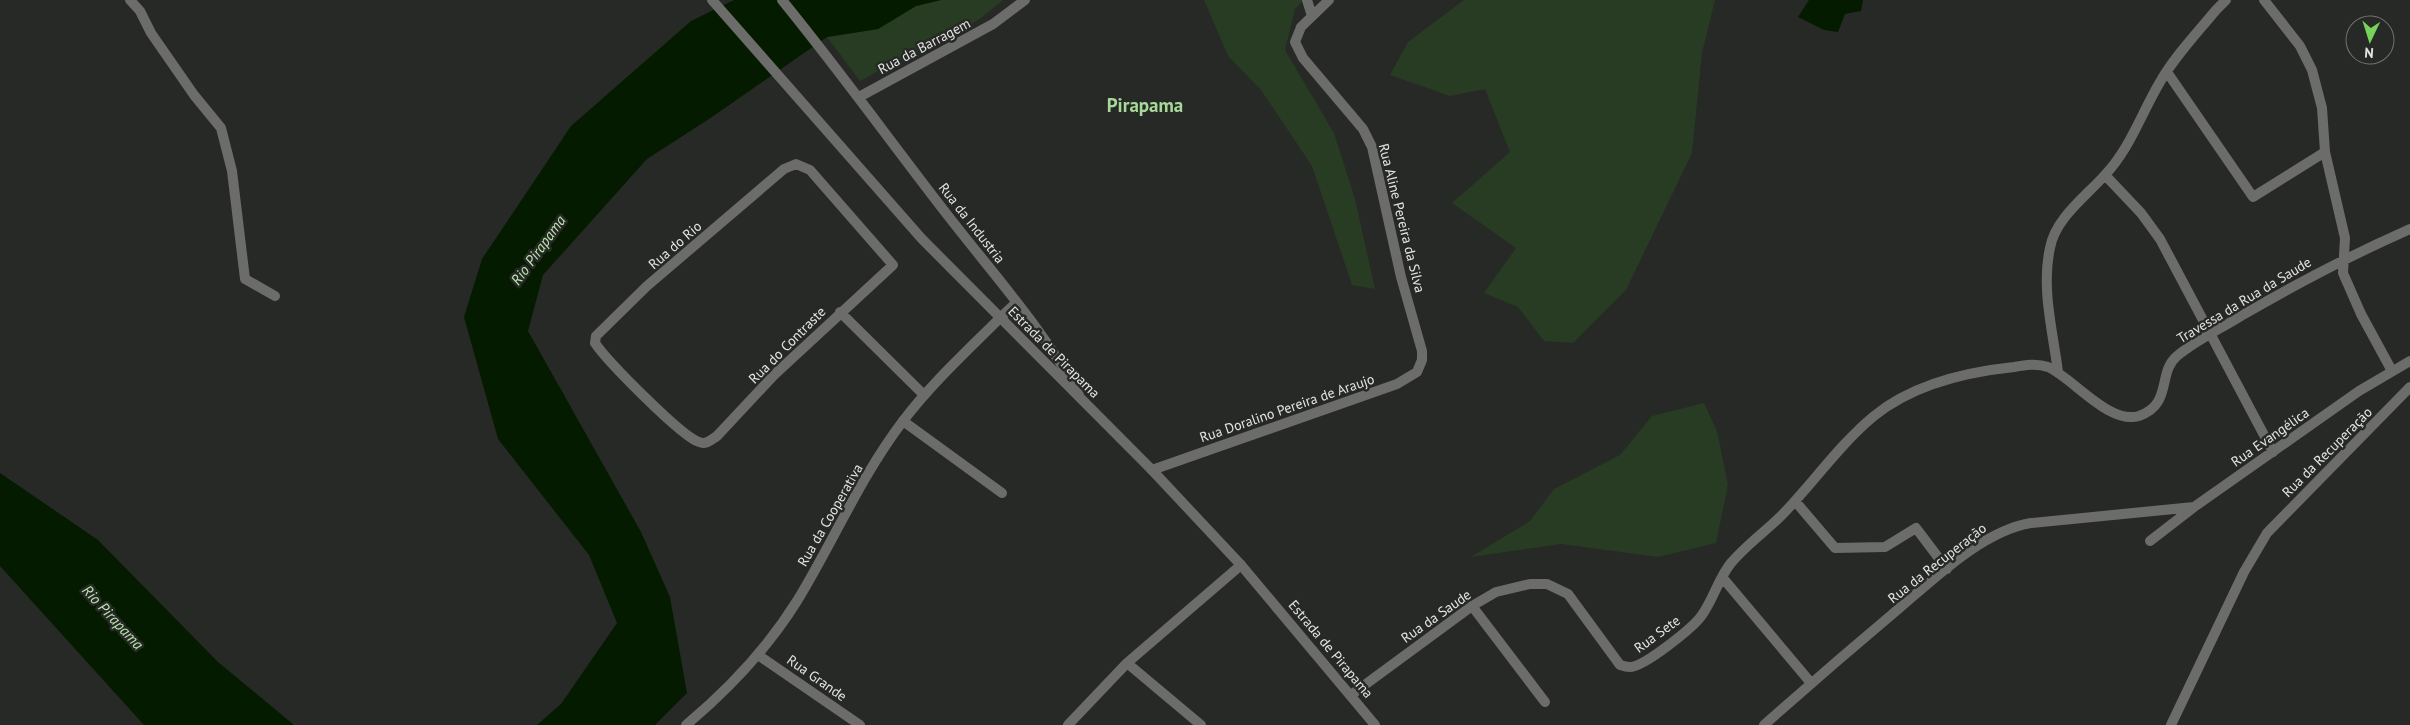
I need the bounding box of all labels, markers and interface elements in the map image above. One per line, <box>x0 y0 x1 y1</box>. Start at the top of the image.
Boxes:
street label: Rua da Barragem <box>875 14 973 78</box>
north arrow <box>2345 15 2395 65</box>
text: N <box>2364 44 2374 62</box>
district label: Pirapama <box>1107 93 1183 117</box>
street label: Rua Aline Pereira da Silva <box>1375 142 1429 295</box>
street label: Rua da Industria <box>935 179 1009 267</box>
water label: Rio Pirapama <box>506 211 570 289</box>
street label: Rua do Rio <box>645 217 705 273</box>
street label: Travessa da Rua da Saude <box>2174 253 2314 347</box>
street label: Estrada de Pirapama <box>1004 302 1104 402</box>
street label: Rua do Contraste <box>745 303 829 387</box>
street label: Rua Doralino Pereira de Araujo <box>1197 370 1377 446</box>
street label: Rua Evangélica <box>2228 403 2312 470</box>
street label: Rua da Recuperação <box>2278 403 2376 501</box>
street label: Rua da Cooperativa <box>793 460 867 570</box>
street label: Rua da Recuperação <box>1884 519 1990 607</box>
water label: Rio Pirapama <box>78 581 148 654</box>
street label: Rua da Saude <box>1398 585 1474 647</box>
street label: Estrada de Pirapama <box>1285 596 1377 702</box>
street label: Rua Sete <box>1630 611 1684 657</box>
street label: Rua Grande <box>784 651 850 705</box>

